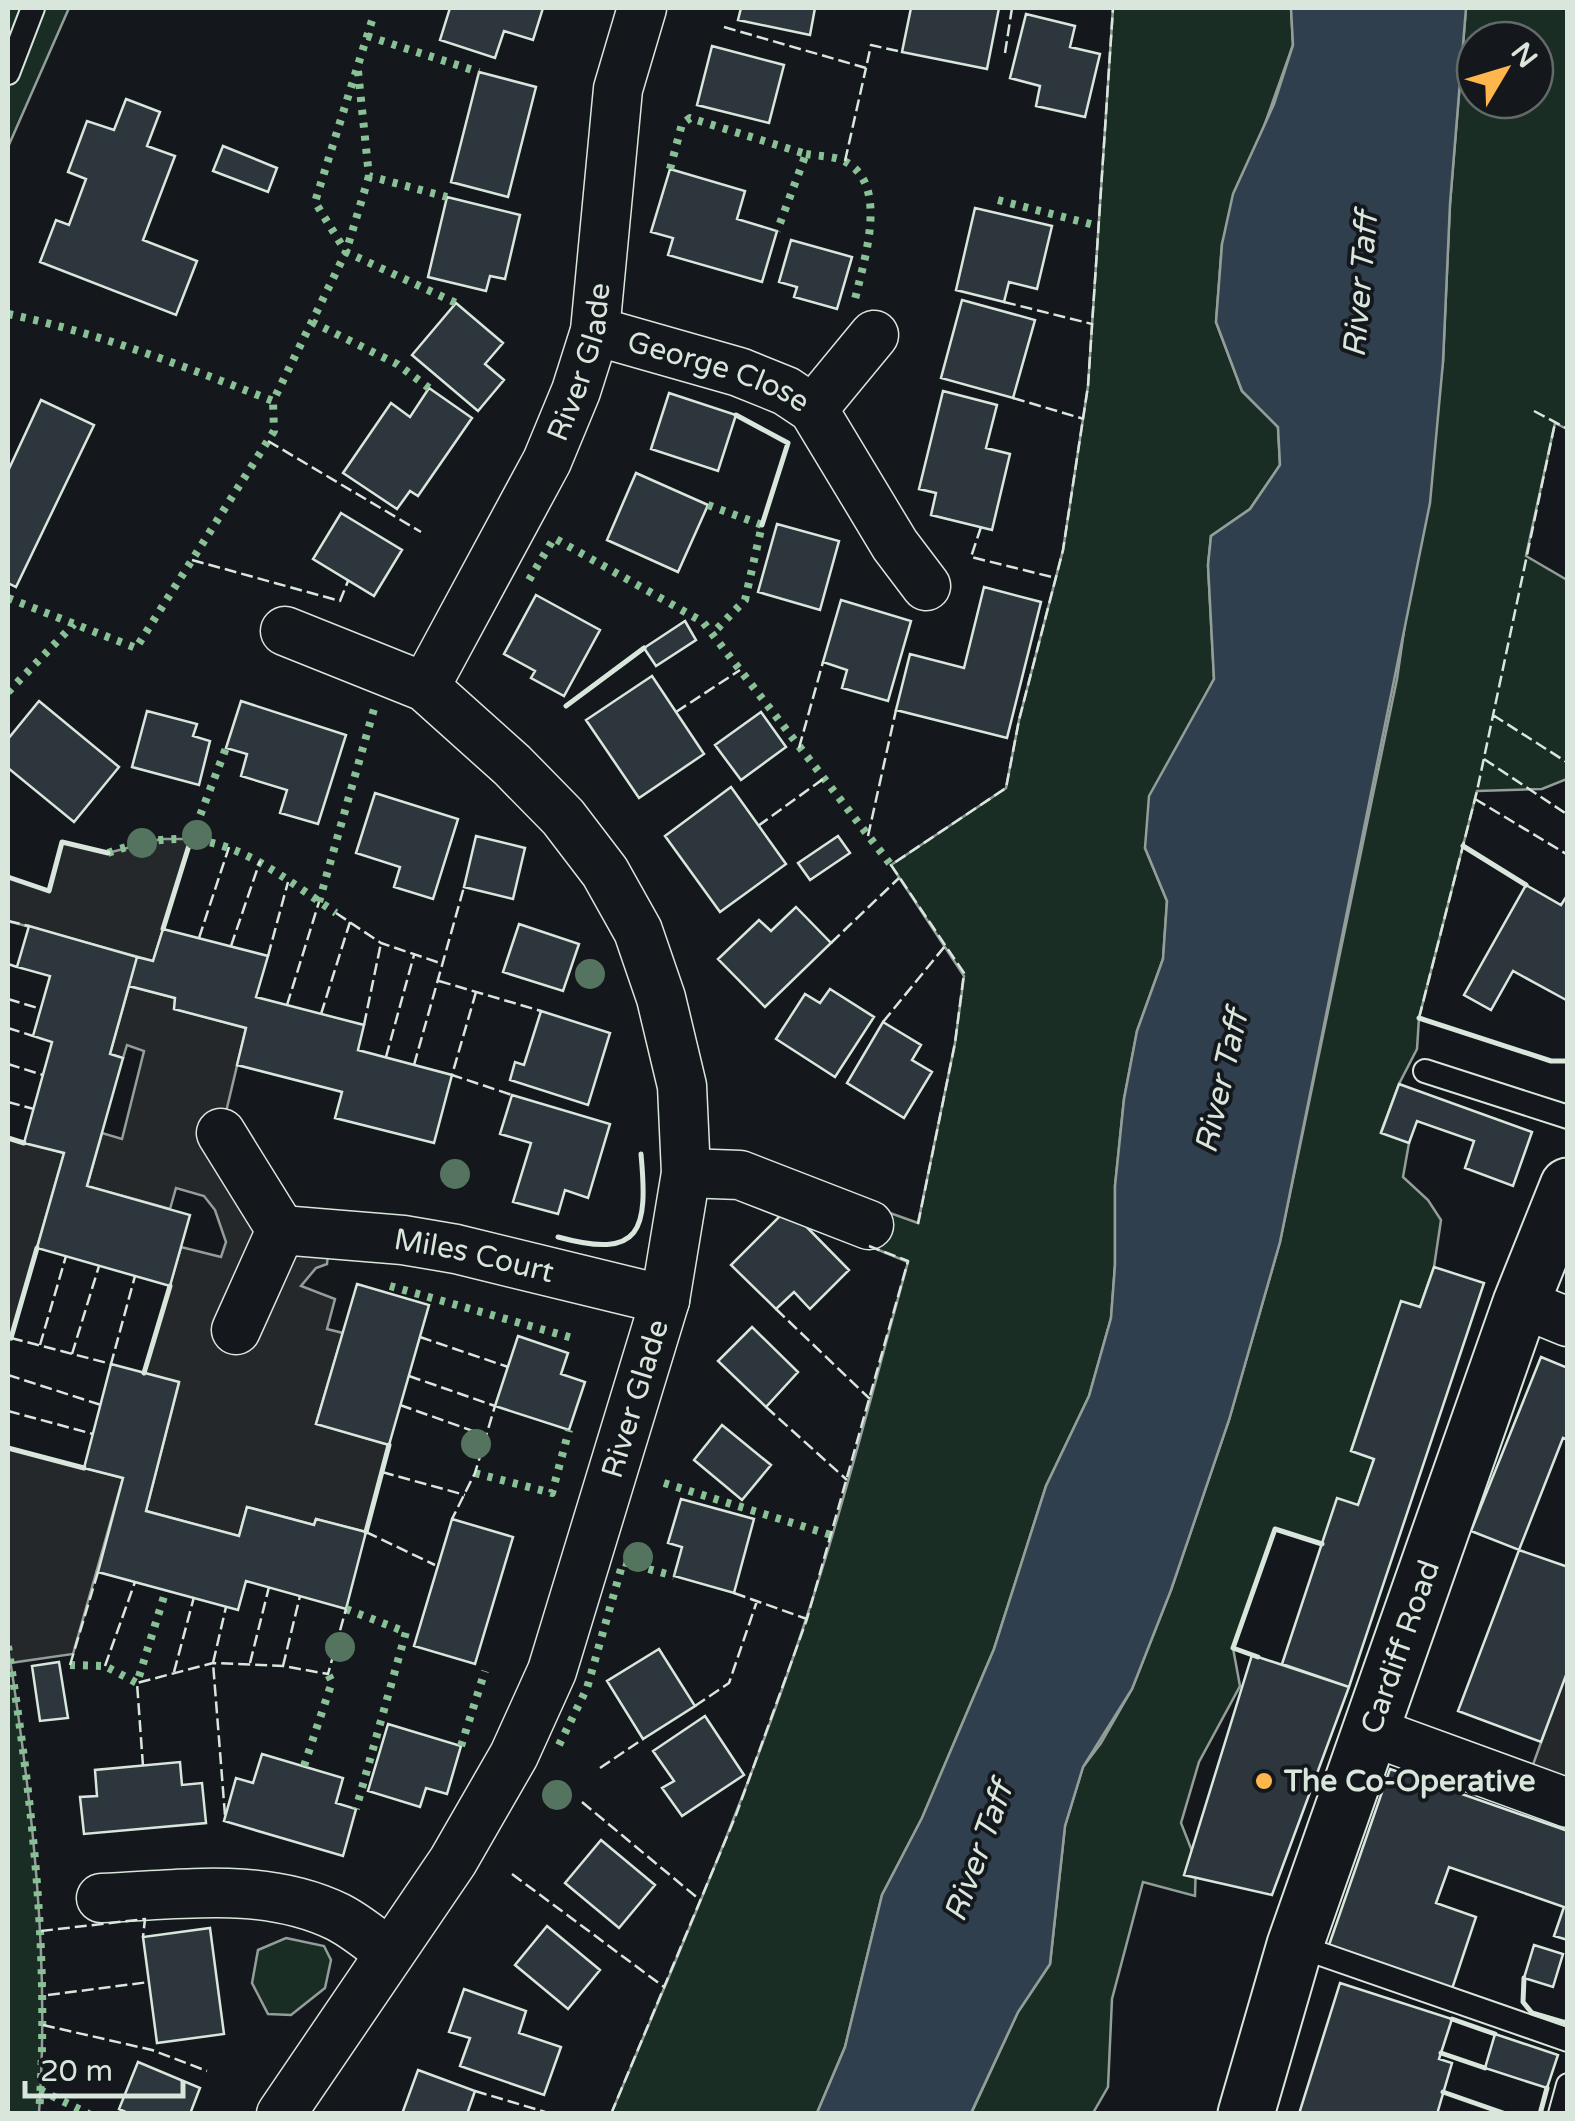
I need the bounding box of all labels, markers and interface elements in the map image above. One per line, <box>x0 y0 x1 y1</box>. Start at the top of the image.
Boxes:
north arrow <box>1455 20 1555 120</box>
text: N <box>1504 36 1544 75</box>
water label: River Taff <box>1336 205 1387 359</box>
street label: River Glade <box>539 281 618 447</box>
street label: George Close <box>623 323 817 420</box>
water label: River Taff <box>1187 1001 1258 1157</box>
street label: Miles Court <box>391 1220 558 1291</box>
street label: River Glade <box>593 1315 676 1483</box>
street label: Cardiff Road <box>1352 1555 1448 1739</box>
place label: The Co-Operative <box>1283 1763 1536 1800</box>
marker: The Co-Operative <box>1253 1770 1275 1792</box>
water label: River Taff <box>936 1771 1024 1927</box>
scale bar <box>25 2036 182 2098</box>
text: 20 m <box>40 2053 113 2090</box>

